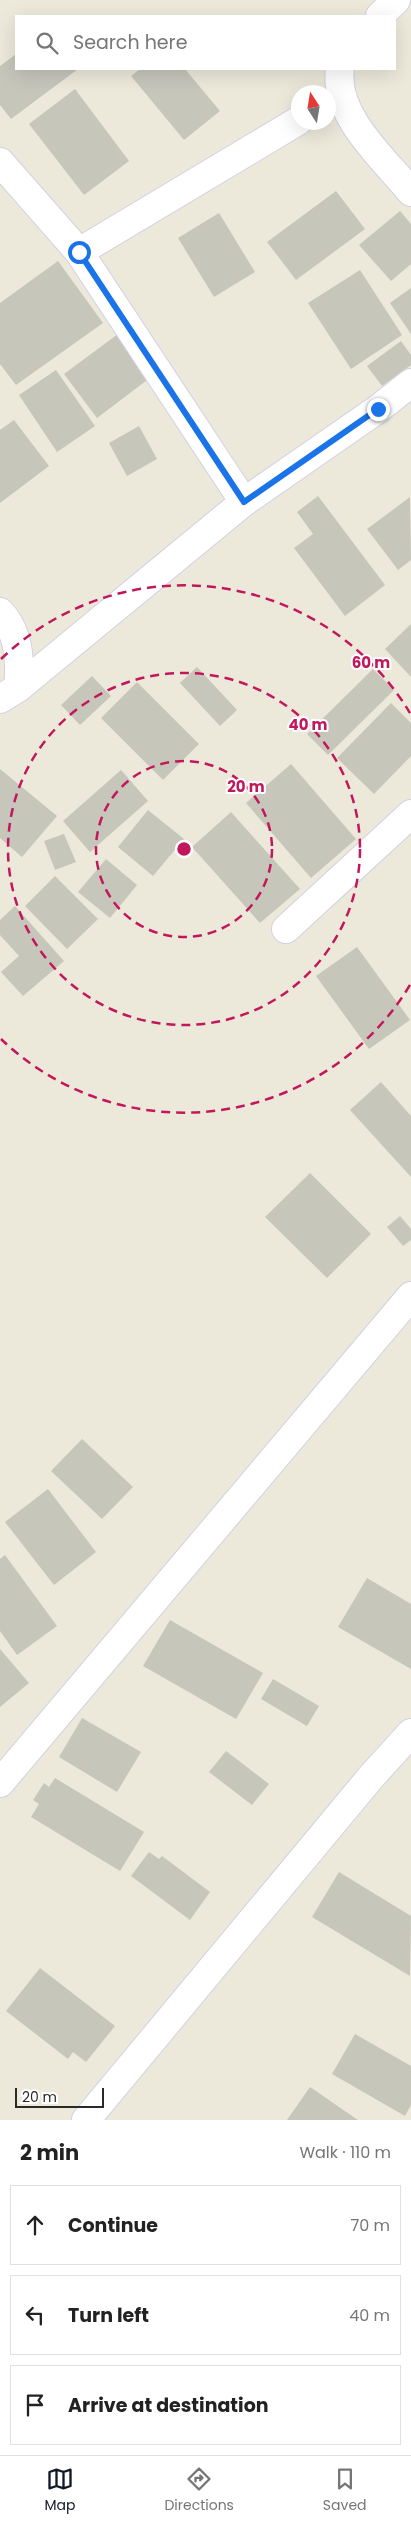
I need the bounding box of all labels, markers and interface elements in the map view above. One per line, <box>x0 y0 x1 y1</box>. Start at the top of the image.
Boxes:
search box <box>15 15 396 70</box>
icon: search <box>33 29 61 57</box>
text: Search here <box>73 29 187 56</box>
north arrow <box>291 85 336 130</box>
route start <box>68 241 91 264</box>
route end <box>367 398 390 421</box>
text: 60 m <box>352 652 390 673</box>
text: 40 m <box>288 714 328 735</box>
text: 20 m <box>227 776 265 797</box>
centre of rings <box>175 840 193 858</box>
scale bar <box>15 2085 104 2108</box>
text: 20 m <box>22 2087 57 2107</box>
text: 2 min <box>20 2138 79 2167</box>
text: Walk · 110 m <box>299 2141 391 2164</box>
icon: ahead <box>21 2211 49 2239</box>
text: Continue <box>68 2212 158 2239</box>
text: 70 m <box>350 2214 390 2237</box>
icon: left <box>21 2301 49 2329</box>
text: Turn left <box>68 2302 149 2329</box>
text: 40 m <box>349 2304 390 2327</box>
icon: arrive <box>21 2391 49 2419</box>
text: Arrive at destination <box>68 2392 269 2419</box>
tab: Map <box>44 2465 75 2516</box>
tab: Directions <box>164 2465 234 2516</box>
tab: Saved <box>323 2465 367 2516</box>

